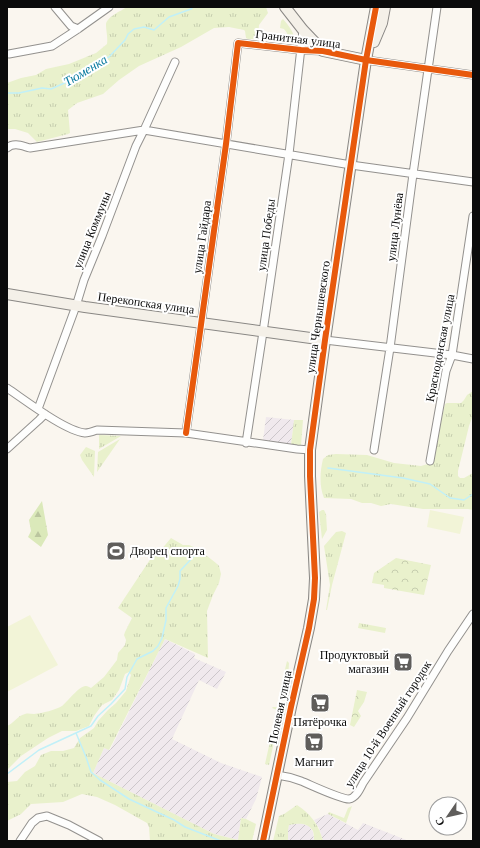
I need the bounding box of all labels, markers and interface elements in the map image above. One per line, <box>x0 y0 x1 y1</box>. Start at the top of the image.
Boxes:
street label: Гранитная улица <box>255 27 342 51</box>
water label: Тюменка <box>61 51 110 89</box>
street label: улица Коммуны <box>70 190 114 270</box>
street label: улица Лунёва <box>384 191 406 262</box>
street label: улица Победы <box>254 198 278 272</box>
street label: улица Гайдара <box>190 199 214 275</box>
street label: улица Чернышевского <box>303 260 333 374</box>
street label: Перекопская улица <box>97 289 196 317</box>
street label: Краснодонская улица <box>423 292 457 403</box>
sports icon: Дворец спорта <box>105 540 127 562</box>
place label: Дворец спорта <box>130 544 205 558</box>
place label: Продуктовый магазин <box>320 648 390 676</box>
supermarket icon: Продуктовый магазин <box>392 651 414 673</box>
street label: улица 10-й Военный городок <box>342 658 434 790</box>
street label: Полевая улица <box>265 668 295 745</box>
supermarket icon: Пятёрочка <box>309 692 331 714</box>
place label: Пятёрочка <box>293 715 347 729</box>
supermarket icon: Магнит <box>303 731 325 753</box>
place label: Магнит <box>294 755 334 769</box>
north arrow <box>428 796 468 836</box>
text: С <box>432 815 447 828</box>

